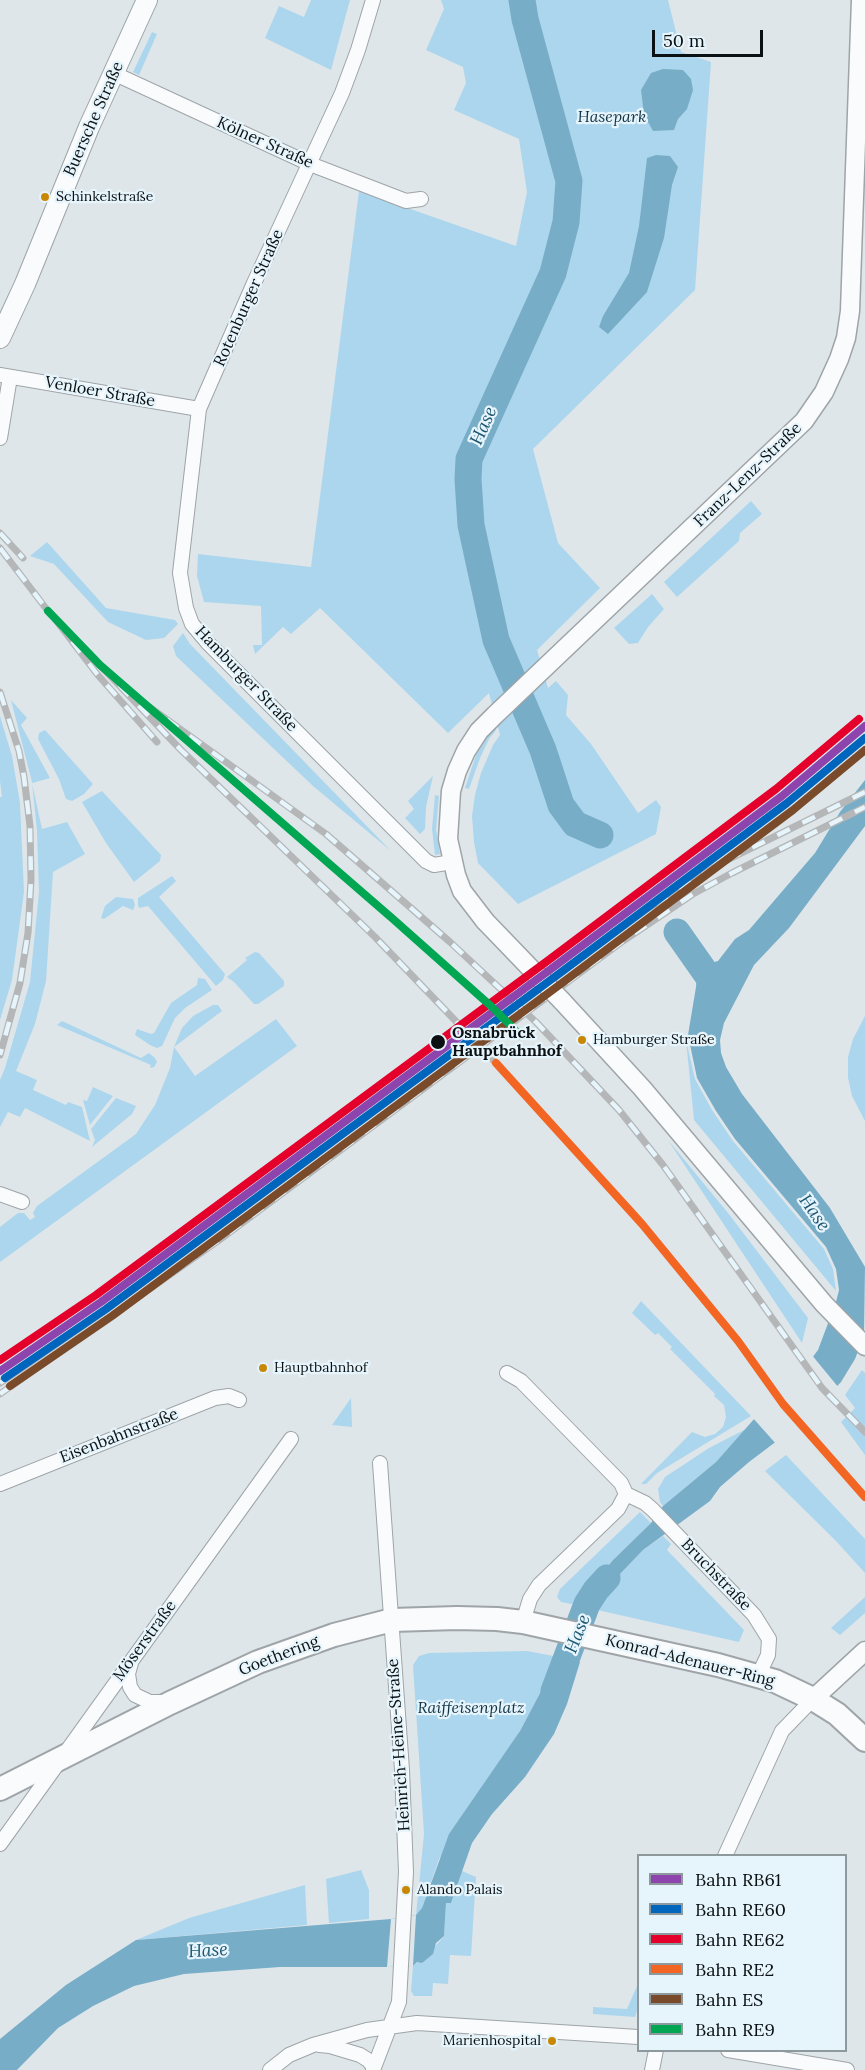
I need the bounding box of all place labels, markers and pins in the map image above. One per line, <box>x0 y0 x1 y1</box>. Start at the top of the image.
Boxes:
place label: Schinkelstraße <box>56 189 153 205</box>
marker: Schinkelstraße <box>39 191 51 203</box>
place label: Osnabrück Hauptbahnhof <box>452 1023 562 1061</box>
place label: Hamburger Straße <box>593 1032 715 1048</box>
marker: Osnabrück Hauptbahnhof <box>429 1033 447 1051</box>
marker: Hamburger Straße <box>576 1034 588 1046</box>
place label: Hauptbahnhof <box>274 1360 368 1376</box>
marker: Hauptbahnhof <box>257 1362 269 1374</box>
place label: Alando Palais <box>417 1882 503 1898</box>
marker: Alando Palais <box>400 1884 412 1896</box>
place label: Marienhospital <box>443 2033 541 2049</box>
marker: Marienhospital <box>546 2035 558 2047</box>

